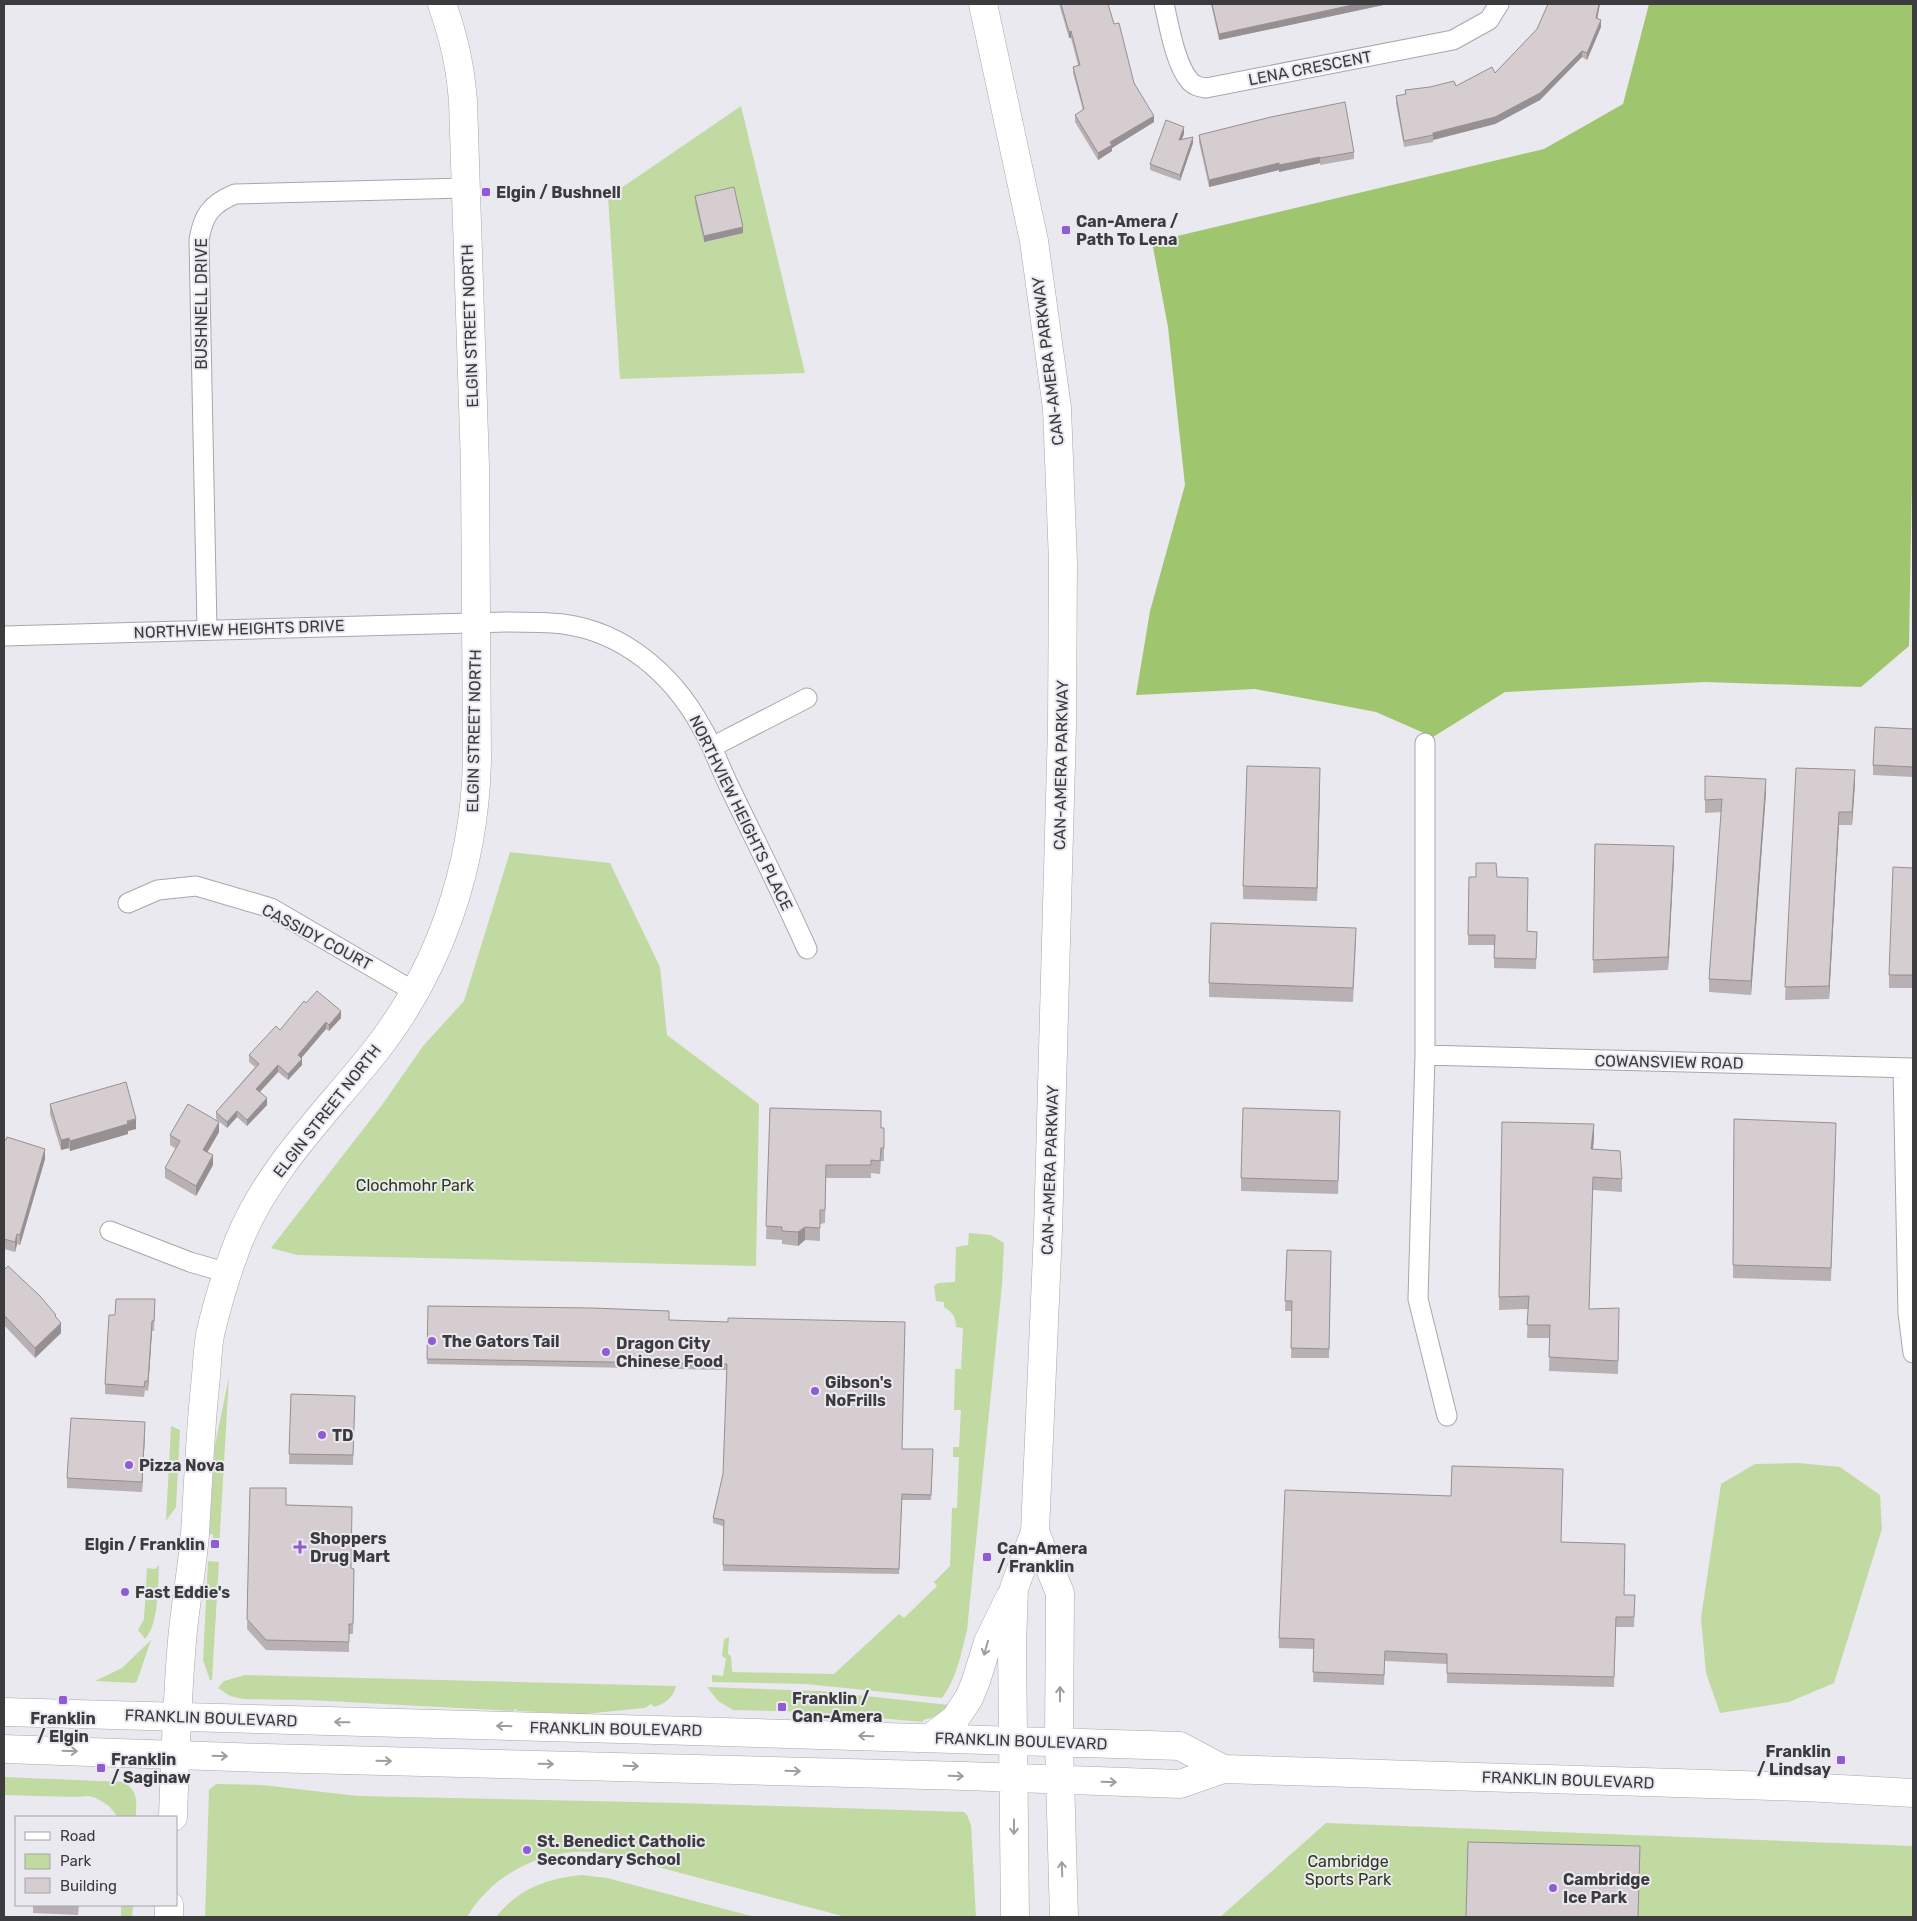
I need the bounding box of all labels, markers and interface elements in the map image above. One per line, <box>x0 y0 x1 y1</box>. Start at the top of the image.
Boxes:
street label: LENA CRESCENT <box>1247 47 1373 89</box>
place label: Elgin / Bushnell <box>496 183 621 202</box>
marker: Elgin / Bushnell <box>480 186 492 198</box>
place label: Can-Amera / Path To Lena <box>1076 212 1179 249</box>
marker: Can-Amera / Path To Lena <box>1060 224 1072 236</box>
street label: BUSHNELL DRIVE <box>192 238 211 370</box>
street label: ELGIN STREET NORTH <box>458 244 482 408</box>
street label: CAN-AMERA PARKWAY <box>1028 275 1068 447</box>
street label: NORTHVIEW HEIGHTS DRIVE <box>133 616 345 642</box>
street label: ELGIN STREET NORTH <box>463 649 485 813</box>
street label: CAN-AMERA PARKWAY <box>1050 680 1072 850</box>
street label: NORTHVIEW HEIGHTS PLACE <box>685 712 797 914</box>
street label: CASSIDY COURT <box>259 900 375 974</box>
street label: ELGIN STREET NORTH <box>269 1041 385 1181</box>
street label: COWANSVIEW ROAD <box>1594 1051 1744 1073</box>
street label: CAN-AMERA PARKWAY <box>1038 1085 1062 1255</box>
park label: Clochmohr Park <box>356 1176 475 1195</box>
place label: The Gators Tail <box>442 1332 560 1351</box>
place label: Dragon City Chinese Food <box>616 1334 723 1371</box>
marker: The Gators Tail <box>426 1335 438 1347</box>
marker: Dragon City Chinese Food <box>600 1346 612 1358</box>
place label: Gibson's NoFrills <box>825 1373 892 1410</box>
marker: Gibson's NoFrills <box>809 1385 821 1397</box>
place label: TD <box>332 1426 354 1445</box>
marker: TD <box>316 1429 328 1441</box>
place label: Pizza Nova <box>139 1456 225 1475</box>
marker: Pizza Nova <box>123 1459 135 1471</box>
place label: Shoppers Drug Mart <box>310 1529 390 1566</box>
place label: Elgin / Franklin <box>84 1535 205 1554</box>
marker: Elgin / Franklin <box>209 1538 221 1550</box>
place label: Can-Amera / Franklin <box>997 1539 1087 1576</box>
marker: Shoppers Drug Mart <box>294 1541 306 1553</box>
marker: Can-Amera / Franklin <box>981 1551 993 1563</box>
place label: Fast Eddie's <box>135 1583 230 1602</box>
marker: Fast Eddie's <box>119 1586 131 1598</box>
one-way arrow <box>981 1639 991 1655</box>
one-way arrow <box>1055 1686 1065 1702</box>
place label: Franklin / Can-Amera <box>792 1689 882 1726</box>
marker: Franklin / Elgin <box>57 1694 69 1706</box>
marker: Franklin / Can-Amera <box>776 1701 788 1713</box>
street label: FRANKLIN BOULEVARD <box>124 1705 298 1731</box>
place label: Franklin / Elgin <box>30 1709 96 1746</box>
one-way arrow <box>334 1717 350 1727</box>
street label: FRANKLIN BOULEVARD <box>529 1718 703 1740</box>
one-way arrow <box>496 1721 512 1731</box>
street label: FRANKLIN BOULEVARD <box>934 1728 1108 1754</box>
one-way arrow <box>858 1731 874 1741</box>
place label: Franklin / Lindsay <box>1757 1742 1831 1779</box>
one-way arrow <box>62 1747 78 1756</box>
place label: Franklin / Saginaw <box>111 1750 191 1787</box>
one-way arrow <box>212 1751 228 1761</box>
marker: Franklin / Lindsay <box>1835 1754 1847 1766</box>
one-way arrow <box>375 1756 391 1765</box>
one-way arrow <box>538 1759 554 1769</box>
marker: Franklin / Saginaw <box>95 1762 107 1774</box>
one-way arrow <box>623 1762 639 1771</box>
one-way arrow <box>784 1766 801 1776</box>
street label: FRANKLIN BOULEVARD <box>1481 1767 1655 1793</box>
one-way arrow <box>947 1771 963 1780</box>
one-way arrow <box>1100 1777 1116 1787</box>
legend <box>15 1816 178 1906</box>
one-way arrow <box>1009 1818 1019 1834</box>
text: Road <box>60 1827 96 1845</box>
place label: St. Benedict Catholic Secondary School <box>537 1832 705 1869</box>
marker: St. Benedict Catholic Secondary School <box>521 1844 533 1856</box>
text: Park <box>60 1852 91 1870</box>
park label: Cambridge Sports Park <box>1305 1852 1392 1889</box>
one-way arrow <box>1057 1861 1067 1877</box>
place label: Cambridge Ice Park <box>1563 1870 1650 1907</box>
text: Building <box>60 1877 117 1895</box>
marker: Cambridge Ice Park <box>1547 1882 1559 1894</box>

